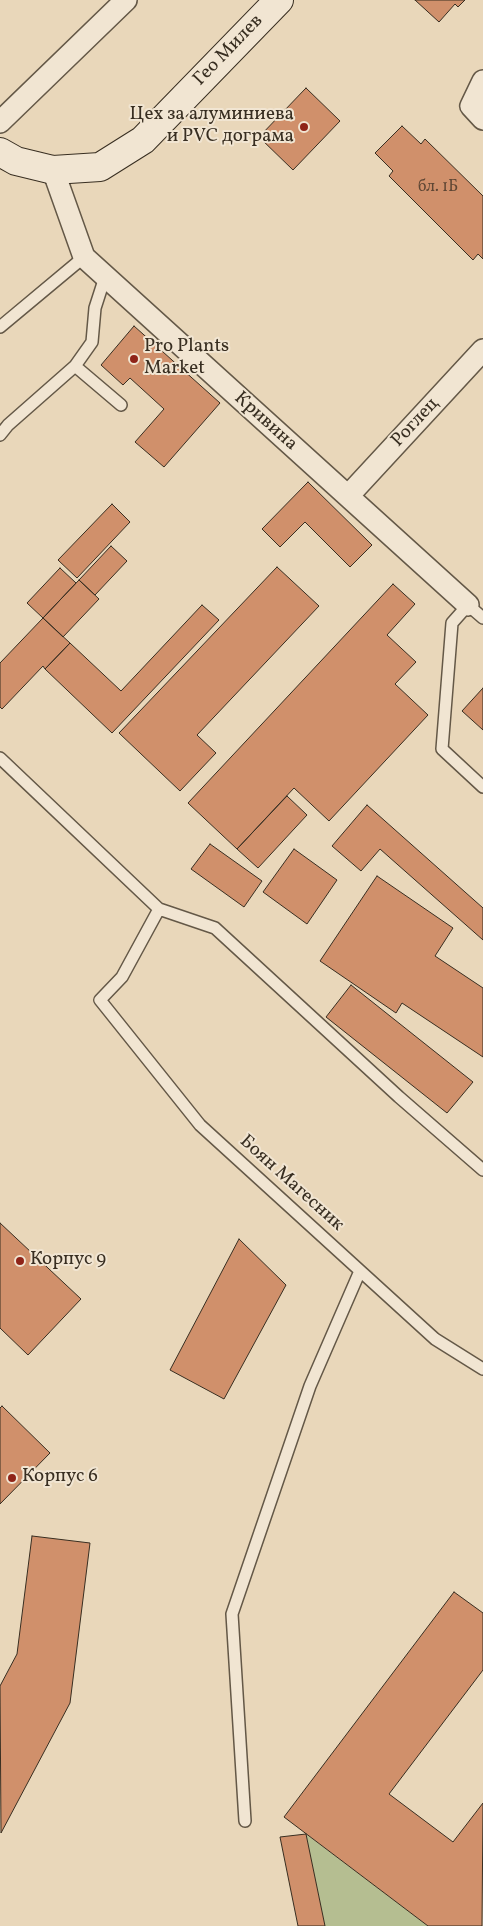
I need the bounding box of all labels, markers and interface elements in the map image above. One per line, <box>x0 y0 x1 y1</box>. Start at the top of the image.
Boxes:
street label: Гео Милев <box>189 11 269 91</box>
place label: Цех за алуминиева и PVC дограма <box>129 105 294 149</box>
marker: Цех за алуминиева и PVC дограма <box>298 121 310 133</box>
house number: бл. 1Б <box>418 178 458 198</box>
place label: Pro Plants Market <box>144 337 229 381</box>
marker: Pro Plants Market <box>128 353 140 365</box>
street label: Кривина <box>229 388 301 456</box>
street label: Роглец <box>387 393 445 453</box>
street label: Боян Магесник <box>234 1131 348 1237</box>
place label: Корпус 9 <box>30 1250 106 1272</box>
marker: Корпус 9 <box>14 1255 26 1267</box>
place label: Корпус 6 <box>22 1467 98 1489</box>
marker: Корпус 6 <box>6 1472 18 1484</box>

